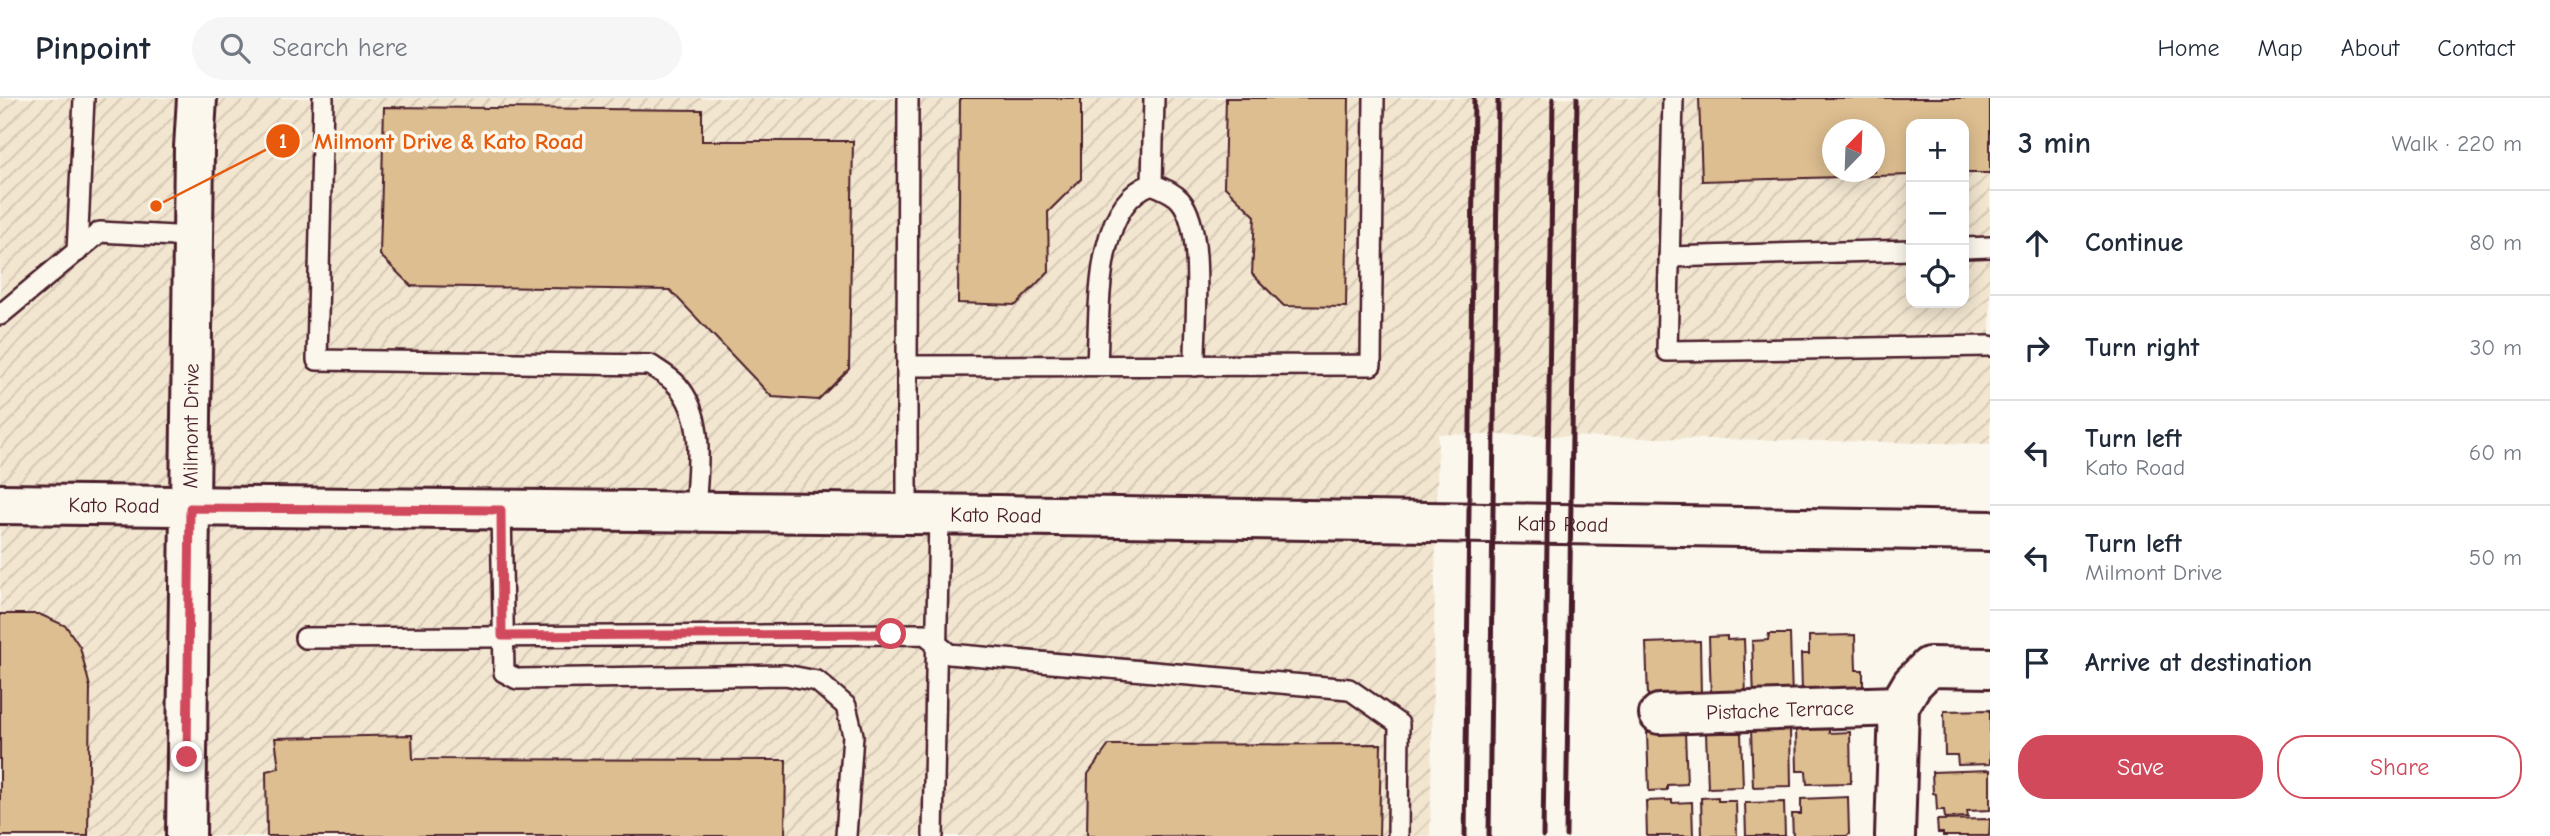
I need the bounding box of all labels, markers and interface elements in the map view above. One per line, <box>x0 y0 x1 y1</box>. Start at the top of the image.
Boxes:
search box <box>192 17 682 80</box>
text: Pinpoint <box>35 29 150 67</box>
icon: search <box>216 29 254 67</box>
text: Search here <box>272 33 408 63</box>
text: Home <box>2158 34 2219 62</box>
text: Map <box>2257 34 2303 62</box>
text: About <box>2341 34 2399 62</box>
text: Contact <box>2437 34 2515 62</box>
callout: Milmont Drive & Kato Road <box>266 119 598 163</box>
north arrow <box>1822 119 1885 182</box>
map controls <box>1906 119 1969 308</box>
button: + <box>1906 119 1969 182</box>
text: 3 min <box>2018 126 2091 161</box>
text: Milmont Drive & Kato Road <box>314 128 584 155</box>
text: 1 <box>279 129 287 153</box>
text: Walk · 220 m <box>2391 130 2522 157</box>
button: − <box>1906 182 1969 245</box>
icon: ahead <box>2018 224 2056 262</box>
text: Continue <box>2085 228 2183 258</box>
text: 80 m <box>2469 229 2522 256</box>
button: locate <box>1906 245 1969 308</box>
icon: right <box>2018 329 2056 367</box>
text: Turn right <box>2085 333 2199 363</box>
text: 30 m <box>2470 334 2522 361</box>
street label: Milmont Drive <box>178 363 204 489</box>
text: Turn left <box>2085 424 2182 454</box>
icon: left <box>2018 434 2056 472</box>
text: 60 m <box>2469 439 2522 466</box>
text: Kato Road <box>2085 454 2185 481</box>
street label: Kato Road <box>68 493 160 518</box>
street label: Kato Road <box>950 502 1042 528</box>
street label: Kato Road <box>1517 511 1609 537</box>
text: Turn left <box>2085 529 2182 559</box>
icon: left <box>2018 539 2056 577</box>
text: 50 m <box>2469 544 2522 571</box>
text: Milmont Drive <box>2085 559 2222 586</box>
route start <box>875 618 906 649</box>
icon: arrive <box>2018 644 2056 682</box>
text: Arrive at destination <box>2085 648 2312 678</box>
street label: Pistache Terrace <box>1706 696 1854 724</box>
button: Save <box>2018 735 2263 799</box>
button: Share <box>2277 735 2522 799</box>
route end <box>171 741 202 772</box>

